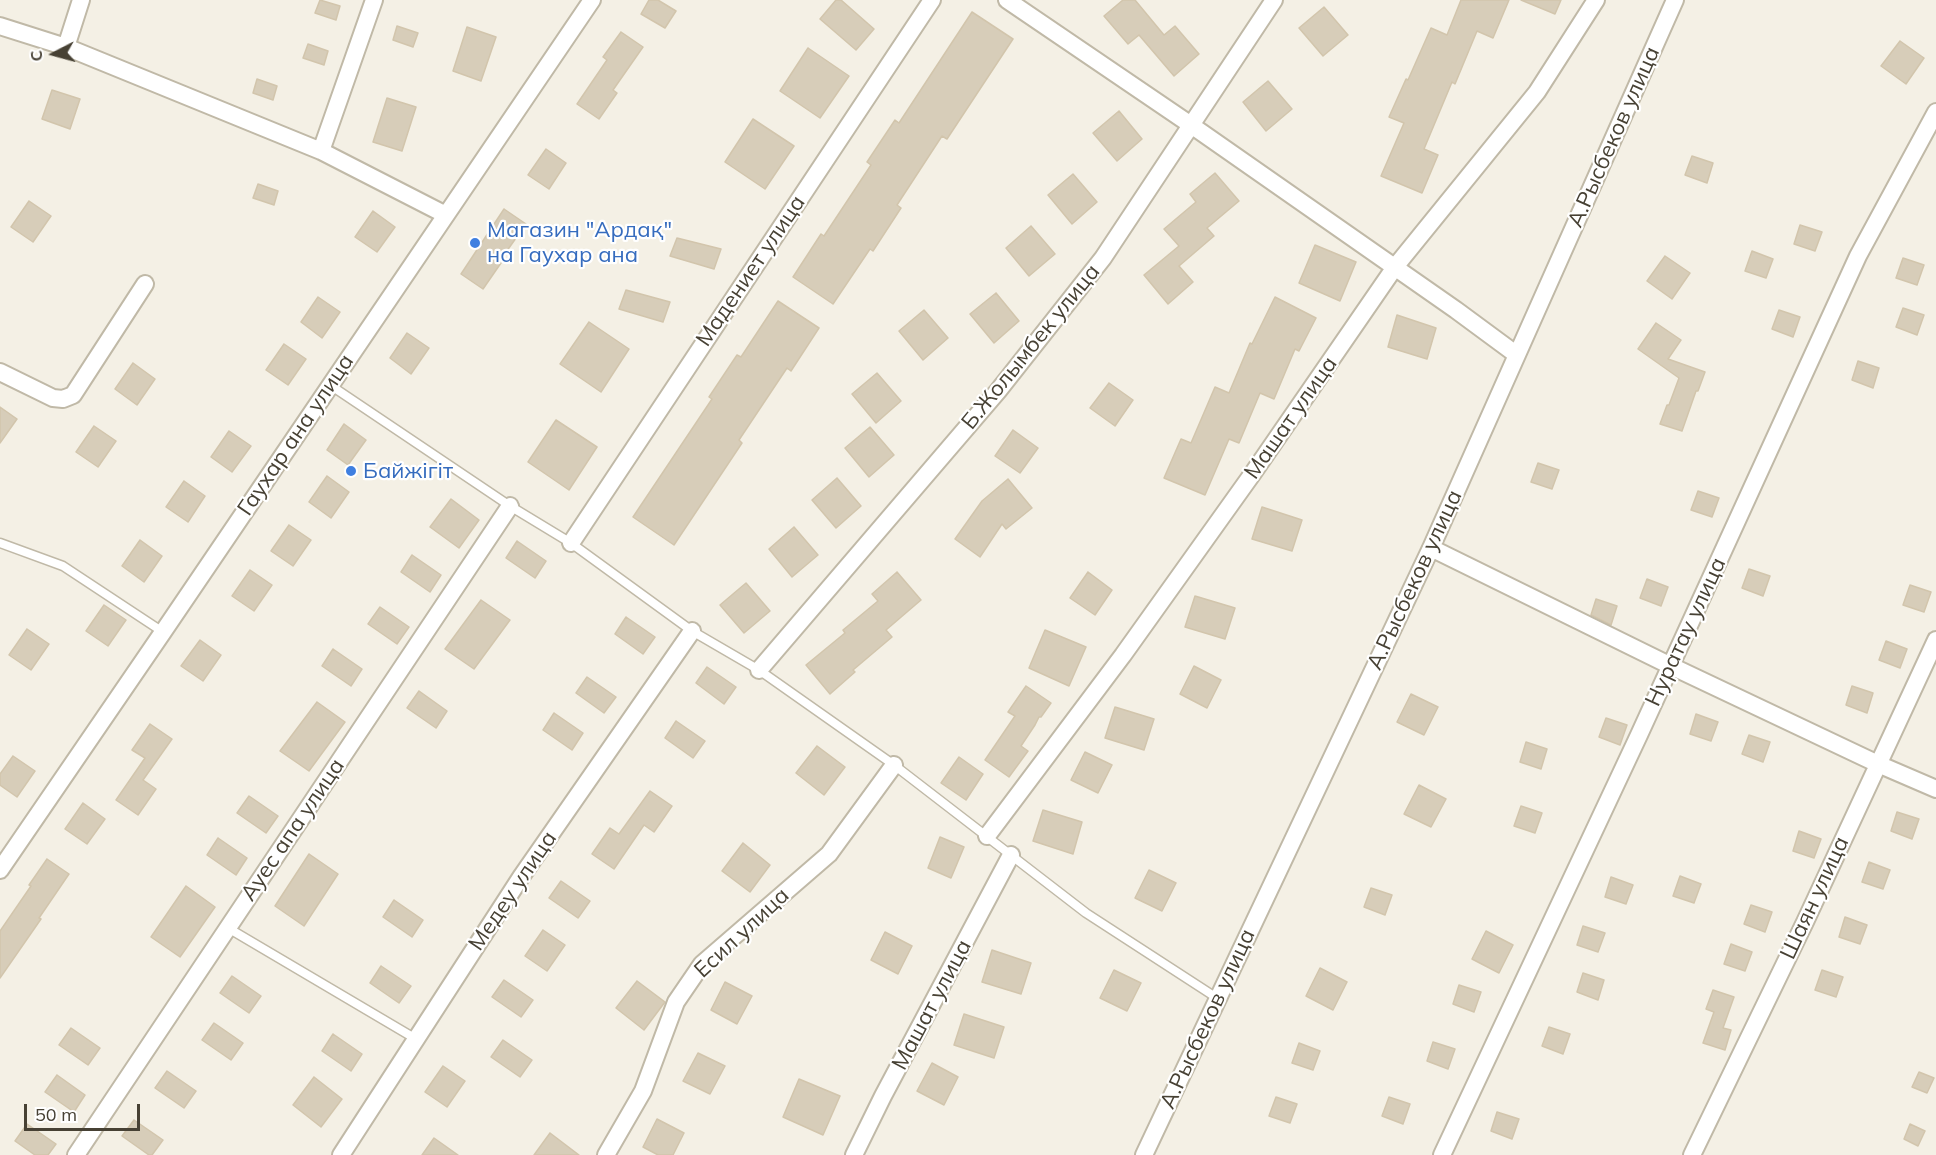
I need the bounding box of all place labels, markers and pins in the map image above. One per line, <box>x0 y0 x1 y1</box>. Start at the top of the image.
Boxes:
place label: Магазин "Ардақ" на Гаухар ана <box>487 217 672 268</box>
marker: Магазин "Ардақ" на Гаухар ана <box>468 236 482 250</box>
place label: Байжігіт <box>363 458 453 484</box>
marker: Байжігіт <box>344 464 358 478</box>

